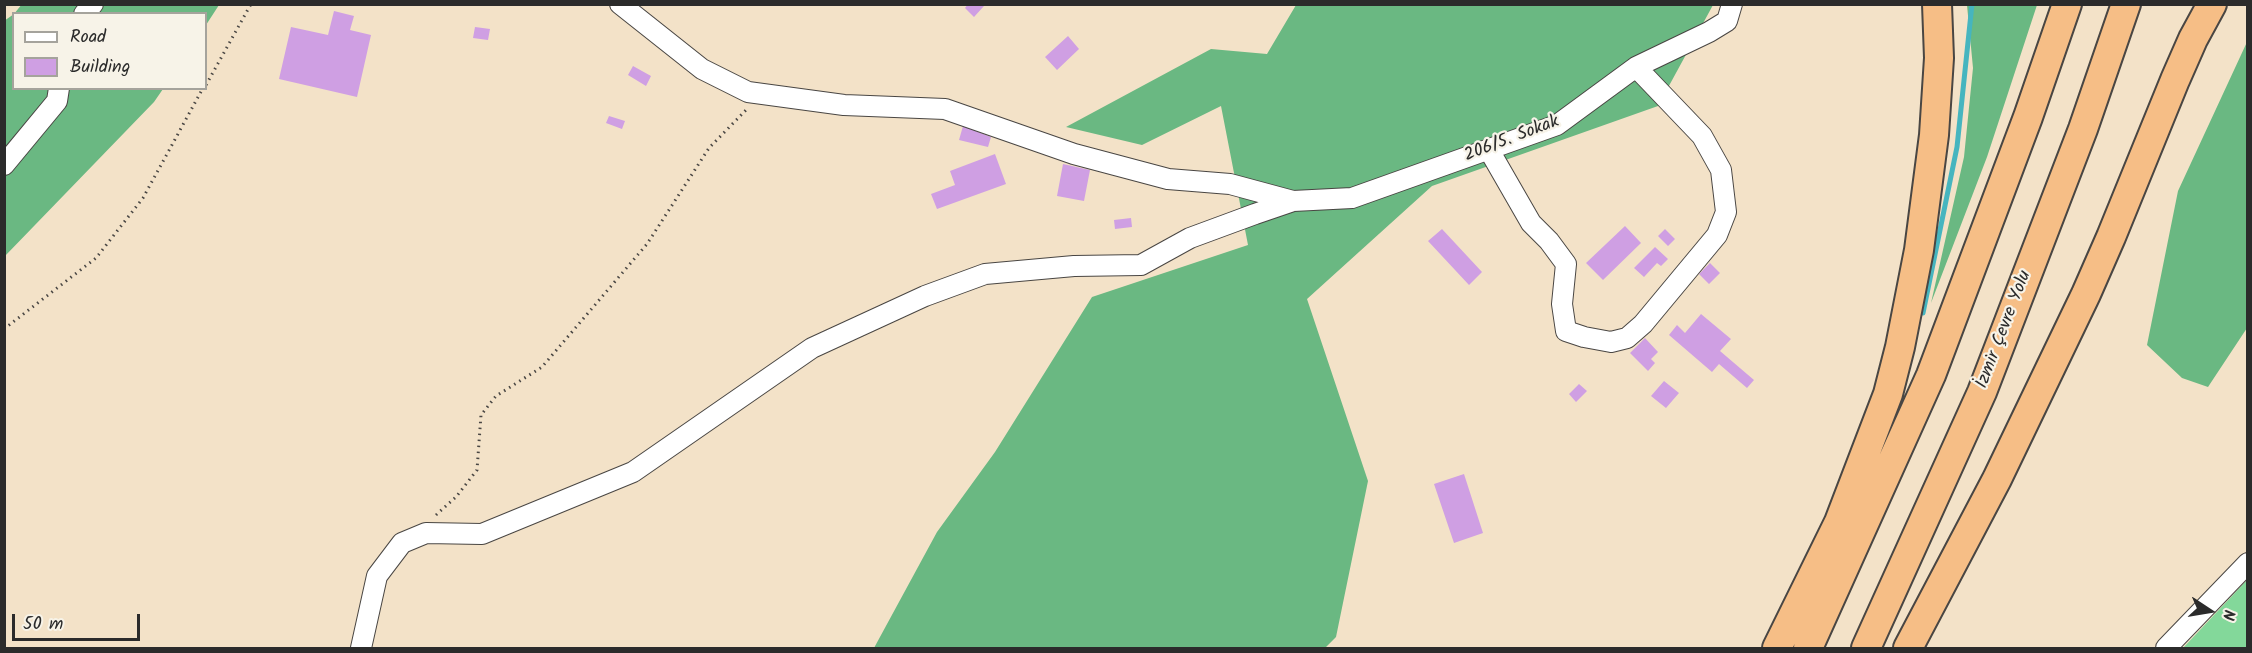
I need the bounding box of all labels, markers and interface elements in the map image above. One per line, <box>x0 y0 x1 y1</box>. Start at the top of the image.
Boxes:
legend <box>12 12 207 90</box>
text: Road <box>70 23 106 52</box>
text: Building <box>70 53 130 82</box>
street label: 206/5. Sokak <box>1461 112 1563 168</box>
street label: İzmir Çevre Yolu <box>1973 268 2037 392</box>
north arrow <box>2180 581 2240 641</box>
scale bar <box>15 602 142 640</box>
text: N <box>2215 607 2241 622</box>
text: 50 m <box>23 610 63 639</box>

